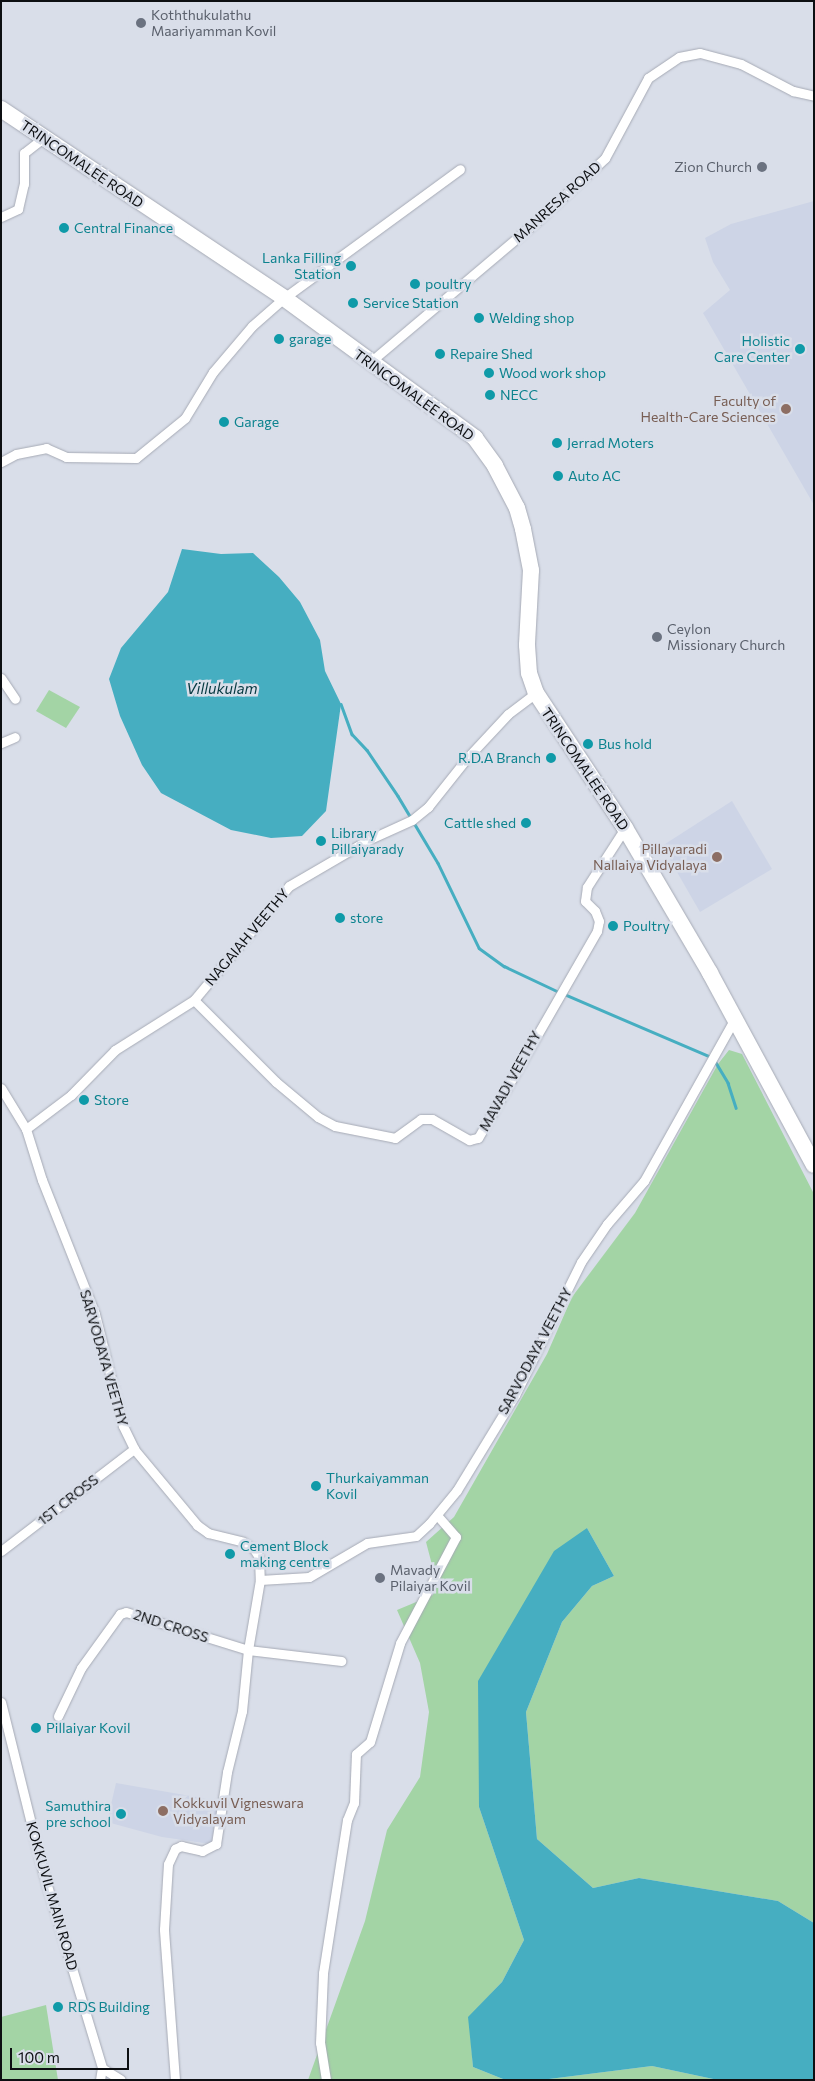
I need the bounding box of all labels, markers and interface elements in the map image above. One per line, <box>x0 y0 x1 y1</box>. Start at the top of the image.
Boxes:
place label: Koththukulathu Maariyamman Kovil <box>151 7 276 40</box>
marker: Koththukulathu Maariyamman Kovil <box>135 17 147 29</box>
street label: TRINCOMALEE ROAD <box>18 117 146 211</box>
street label: MANRESA ROAD <box>510 158 604 246</box>
place label: Zion Church <box>674 159 752 175</box>
marker: Zion Church <box>756 161 768 173</box>
place label: Central Finance <box>74 220 173 236</box>
marker: Central Finance <box>58 222 70 234</box>
place label: Lanka Filling Station <box>262 250 341 282</box>
marker: Lanka Filling Station <box>345 260 357 272</box>
place label: poultry <box>425 276 472 292</box>
marker: poultry <box>409 278 421 290</box>
place label: Service Station <box>363 295 459 311</box>
marker: Service Station <box>347 297 359 309</box>
place label: Welding shop <box>489 310 574 326</box>
marker: Welding shop <box>473 312 485 324</box>
place label: garage <box>289 331 331 347</box>
marker: garage <box>273 333 285 345</box>
place label: Holistic Care Center <box>714 333 790 366</box>
marker: Holistic Care Center <box>794 343 806 355</box>
street label: TRINCOMALEE ROAD <box>351 346 477 444</box>
place label: Repaire Shed <box>450 346 533 362</box>
marker: Repaire Shed <box>434 348 446 360</box>
place label: Wood work shop <box>499 365 606 381</box>
marker: Wood work shop <box>483 367 495 379</box>
place label: NECC <box>500 387 538 403</box>
marker: NECC <box>484 389 496 401</box>
place label: Faculty of Health-Care Sciences <box>640 393 776 426</box>
marker: Faculty of Health-Care Sciences <box>780 403 792 415</box>
place label: Garage <box>234 414 279 430</box>
marker: Garage <box>218 416 230 428</box>
place label: Jerrad Moters <box>567 435 654 451</box>
marker: Jerrad Moters <box>551 437 563 449</box>
place label: Auto AC <box>568 468 621 484</box>
marker: Auto AC <box>552 470 564 482</box>
place label: Ceylon Missionary Church <box>667 621 785 654</box>
marker: Ceylon Missionary Church <box>651 631 663 643</box>
water label: Villukulam <box>186 680 258 698</box>
street label: TRINCOMALEE ROAD <box>538 705 632 833</box>
place label: Bus hold <box>598 736 652 752</box>
marker: Bus hold <box>582 738 594 750</box>
place label: R.D.A Branch <box>458 750 541 766</box>
marker: R.D.A Branch <box>545 752 557 764</box>
place label: Cattle shed <box>444 815 516 831</box>
marker: Cattle shed <box>520 817 532 829</box>
place label: Library Pillaiyarady <box>331 825 404 858</box>
marker: Library Pillaiyarady <box>315 835 327 847</box>
place label: Pillayaradi Nallaiya Vidyalaya <box>593 841 707 874</box>
marker: Pillayaradi Nallaiya Vidyalaya <box>711 851 723 863</box>
street label: NAGAIAH VEETHY <box>202 885 292 989</box>
place label: store <box>350 910 383 926</box>
marker: store <box>334 912 346 924</box>
place label: Poultry <box>623 918 670 934</box>
marker: Poultry <box>607 920 619 932</box>
street label: MAVADI VEETHY <box>475 1028 545 1134</box>
place label: Store <box>94 1092 129 1108</box>
marker: Store <box>78 1094 90 1106</box>
street label: SARVODAYA VEETHY <box>494 1285 576 1417</box>
street label: SARVODAYA VEETHY <box>76 1288 132 1428</box>
place label: Thurkaiyamman Kovil <box>326 1470 429 1502</box>
street label: 1ST CROSS <box>34 1471 102 1529</box>
marker: Thurkaiyamman Kovil <box>310 1480 322 1492</box>
place label: Cement Block making centre <box>240 1538 330 1570</box>
marker: Cement Block making centre <box>224 1548 236 1560</box>
place label: Mavady Pilaiyar Kovil <box>390 1562 471 1594</box>
marker: Mavady Pilaiyar Kovil <box>374 1572 386 1584</box>
street label: 2ND CROSS <box>131 1606 211 1646</box>
place label: Pillaiyar Kovil <box>46 1720 130 1736</box>
marker: Pillaiyar Kovil <box>30 1722 42 1734</box>
place label: Kokkuvil Vigneswara Vidyalayam <box>173 1795 304 1828</box>
place label: Samuthira pre school <box>45 1798 111 1830</box>
marker: Kokkuvil Vigneswara Vidyalayam <box>157 1805 169 1817</box>
marker: Samuthira pre school <box>115 1808 127 1820</box>
street label: KOKKUVIL MAIN ROAD <box>23 1820 81 1972</box>
place label: RDS Building <box>68 1999 150 2015</box>
marker: RDS Building <box>52 2001 64 2013</box>
scale bar <box>12 2038 131 2070</box>
text: 100 m <box>18 2048 60 2066</box>

